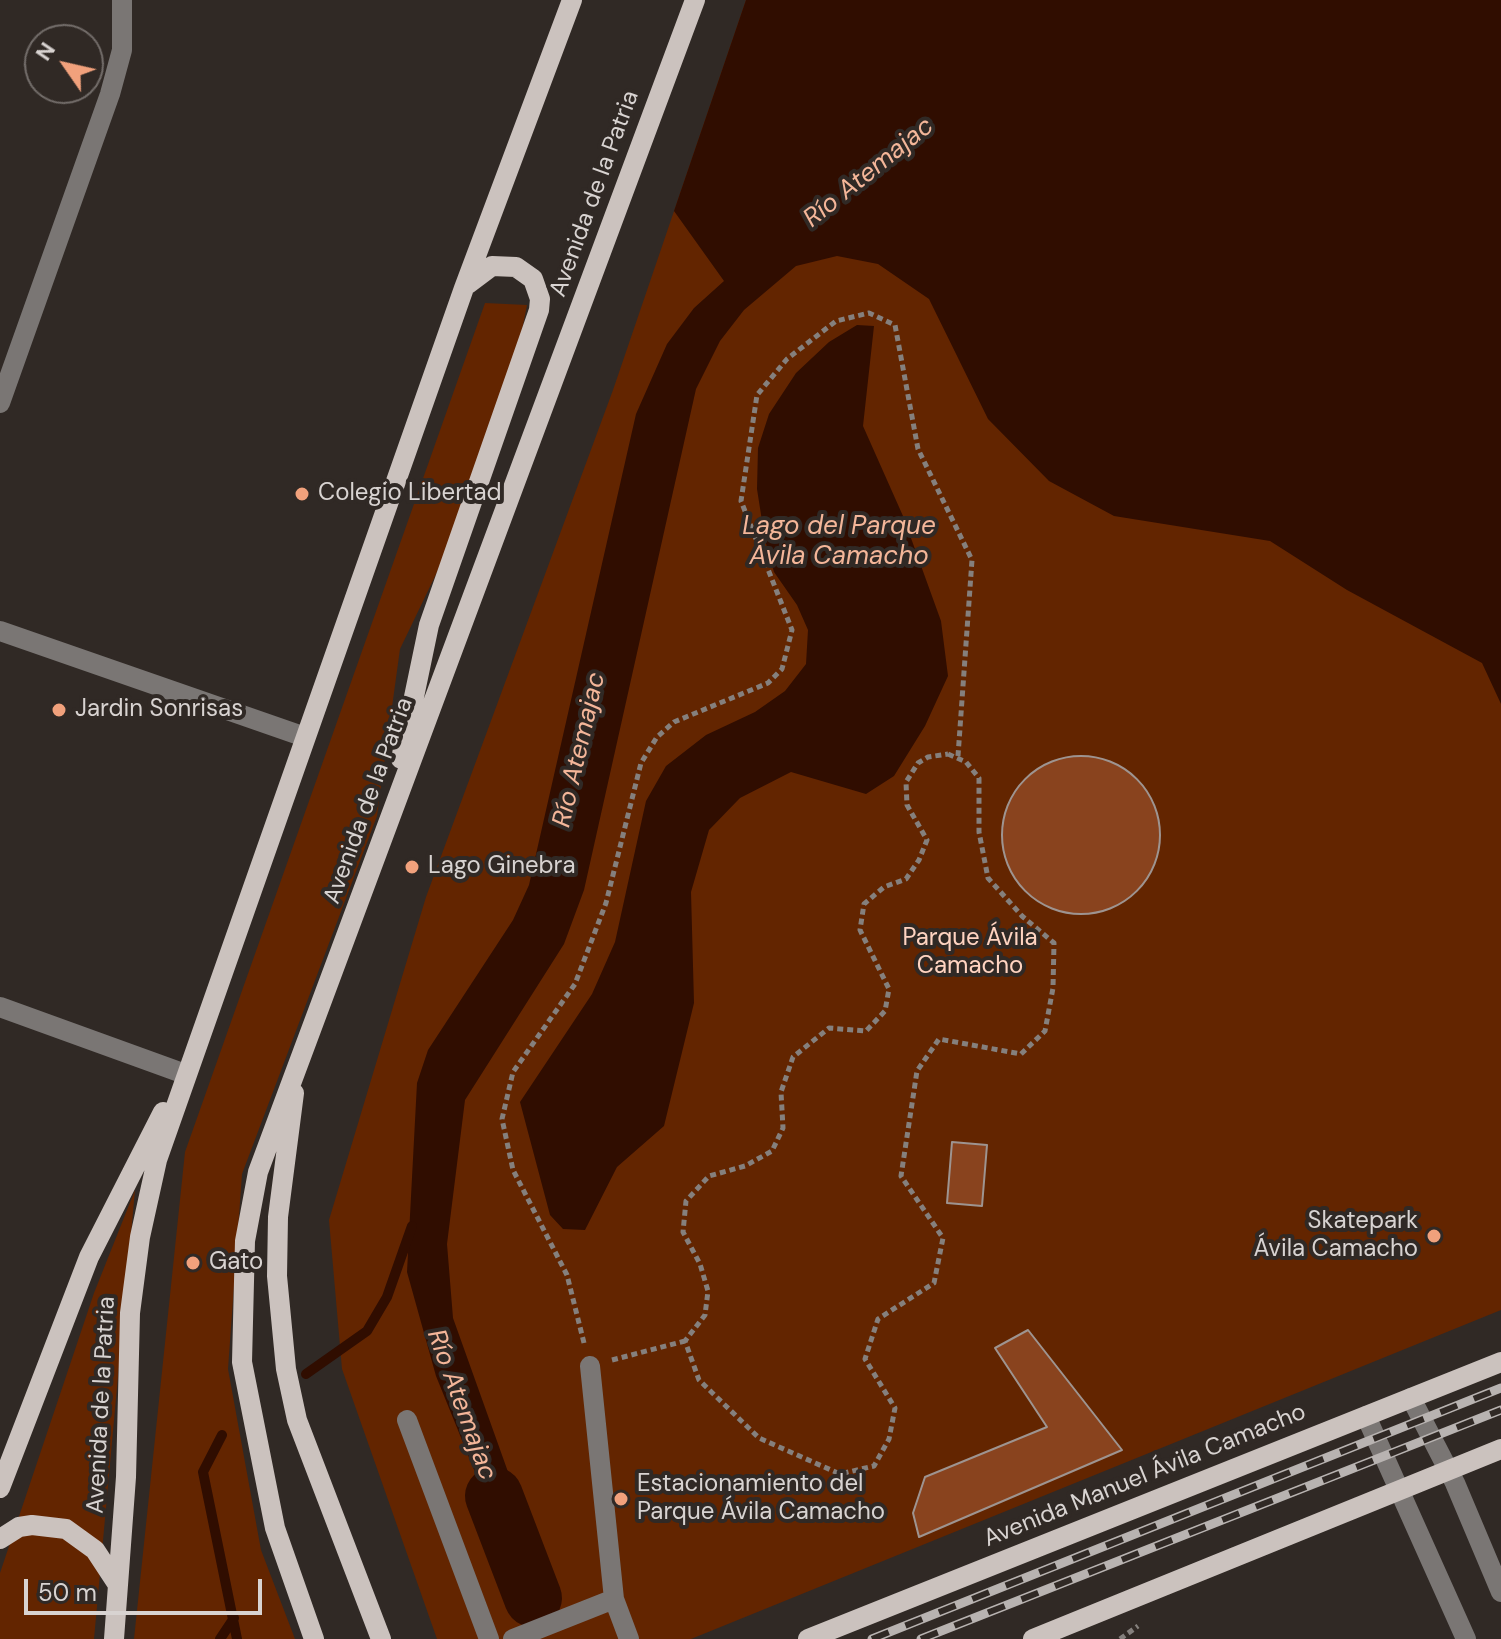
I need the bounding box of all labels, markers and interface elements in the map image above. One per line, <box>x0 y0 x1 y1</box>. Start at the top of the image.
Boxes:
north arrow <box>24 24 104 104</box>
text: N <box>29 37 62 66</box>
street label: Avenida de la Patria <box>544 87 646 301</box>
water label: Río Atemajac <box>798 111 940 235</box>
place label: Colegio Libertad <box>318 480 502 508</box>
marker: Colegio Libertad <box>293 485 311 503</box>
water label: Lago del Parque Ávila Camacho <box>742 511 936 572</box>
water label: Río Atemajac <box>547 669 613 831</box>
street label: Avenida de la Patria <box>318 694 420 908</box>
place label: Jardin Sonrisas <box>75 696 243 724</box>
marker: Jardin Sonrisas <box>50 701 68 719</box>
place label: Lago Ginebra <box>428 853 576 881</box>
marker: Lago Ginebra <box>403 858 421 876</box>
park label: Parque Ávila Camacho <box>902 925 1038 981</box>
place label: Skatepark Ávila Camacho <box>1254 1208 1418 1264</box>
marker: Skatepark Ávila Camacho <box>1425 1227 1443 1245</box>
place label: Gato <box>209 1249 263 1277</box>
marker: Gato <box>184 1254 202 1272</box>
street label: Avenida de la Patria <box>82 1296 122 1514</box>
water label: Río Atemajac <box>419 1325 503 1485</box>
street label: Avenida Manuel Ávila Camacho <box>980 1398 1310 1554</box>
place label: Estacionamiento del Parque Ávila Camacho <box>637 1471 885 1527</box>
marker: Estacionamiento del Parque Ávila Camacho <box>612 1490 630 1508</box>
scale bar <box>28 1563 266 1613</box>
text: 50 m <box>38 1577 97 1608</box>

